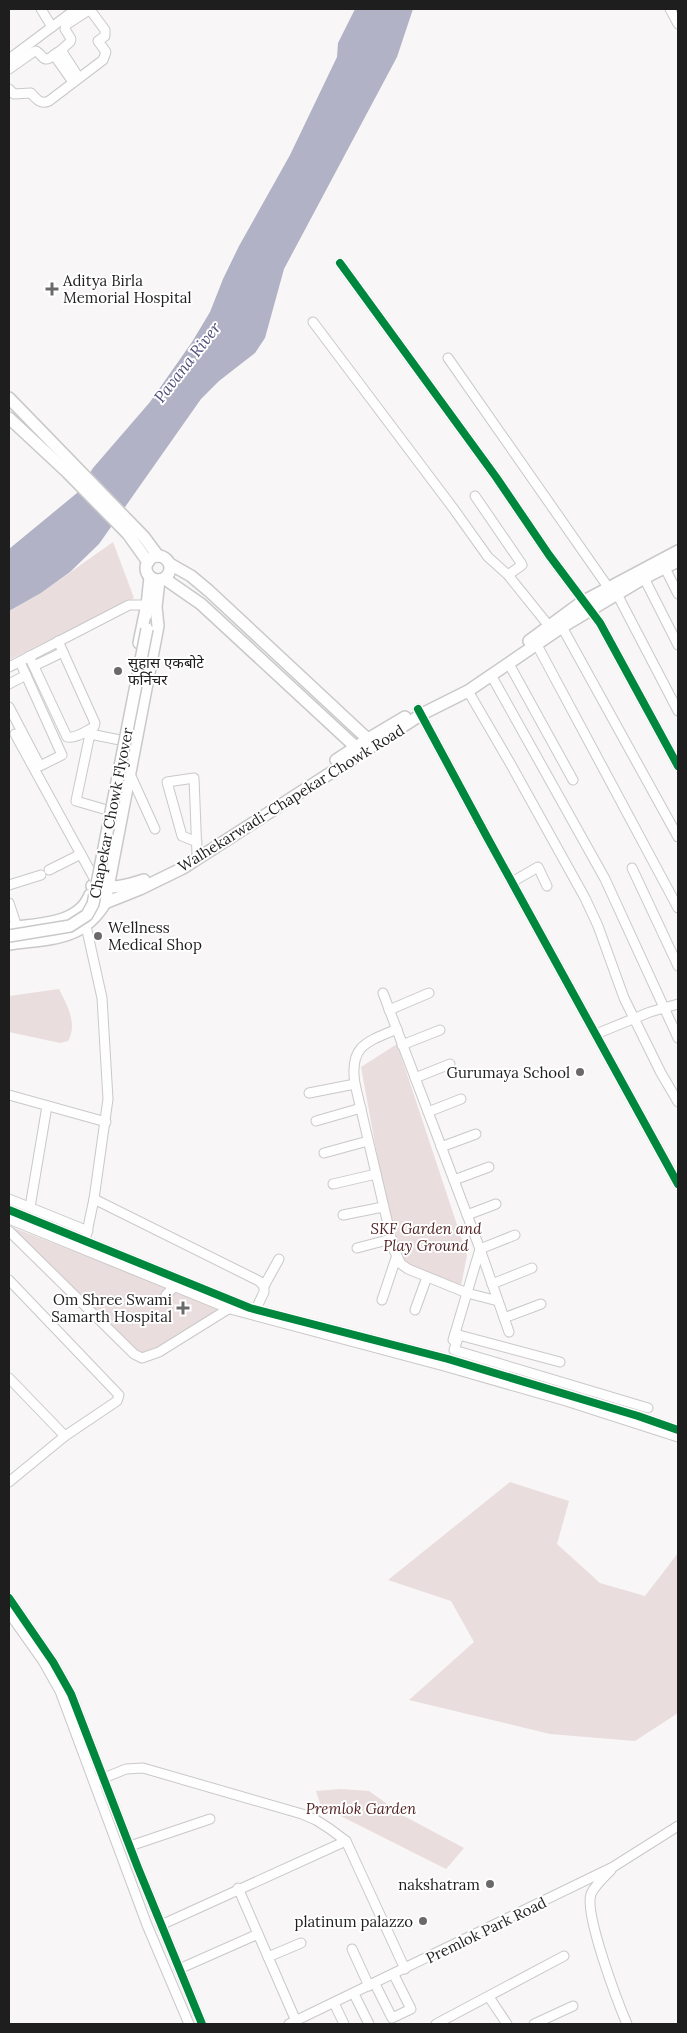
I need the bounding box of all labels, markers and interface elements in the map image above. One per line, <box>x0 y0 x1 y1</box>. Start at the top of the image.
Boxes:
place label: Aditya Birla Memorial Hospital <box>62 271 192 307</box>
marker: Aditya Birla Memorial Hospital <box>45 282 59 296</box>
water label: Pavana River <box>149 317 225 406</box>
place label: सुहास एकबोटे फर्निचर <box>128 653 204 689</box>
marker: सुहास एकबोटे फर्निचर <box>112 665 124 677</box>
street label: Walhekarwadi-Chapekar Chowk Road <box>174 720 408 876</box>
street label: Chapekar Chowk Flyover <box>85 726 137 900</box>
place label: Wellness Medical Shop <box>108 918 202 954</box>
marker: Wellness Medical Shop <box>92 930 104 942</box>
place label: Gurumaya School <box>446 1063 570 1082</box>
marker: Gurumaya School <box>574 1066 586 1078</box>
park label: SKF Garden and Play Ground <box>370 1219 482 1255</box>
place label: Om Shree Swami Samarth Hospital <box>51 1290 172 1326</box>
marker: Om Shree Swami Samarth Hospital <box>176 1301 190 1315</box>
park label: Premlok Garden <box>306 1799 417 1818</box>
place label: nakshatram <box>398 1875 480 1894</box>
marker: nakshatram <box>484 1878 496 1890</box>
street label: Premlok Park Road <box>423 1893 549 1967</box>
place label: platinum palazzo <box>294 1912 413 1931</box>
marker: platinum palazzo <box>417 1915 429 1927</box>

